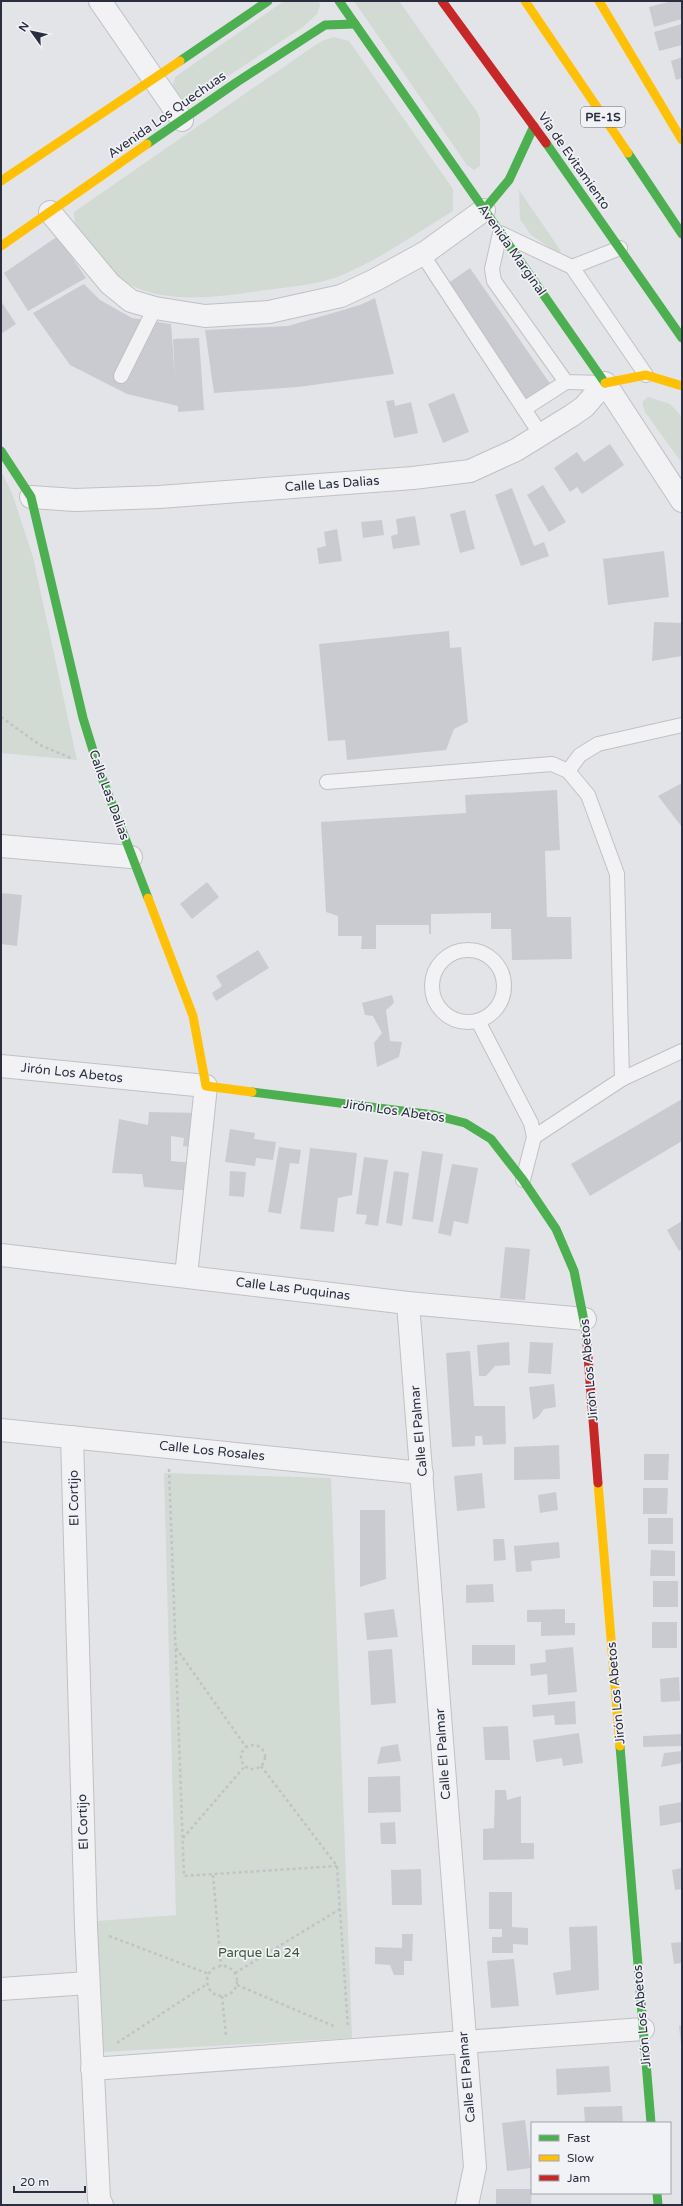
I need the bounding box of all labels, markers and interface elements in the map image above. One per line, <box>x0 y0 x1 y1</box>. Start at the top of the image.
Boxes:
north arrow <box>12 12 52 52</box>
text: N <box>16 20 32 34</box>
street label: Avenida Los Quechuas <box>105 68 229 162</box>
road number: PE-1S <box>581 107 625 127</box>
street label: Vía de Evitamiento <box>534 109 614 213</box>
street label: Avenida Marginal <box>474 201 550 299</box>
street label: Calle Las Dalias <box>284 473 380 495</box>
street label: Calle Las Dalias <box>85 748 133 842</box>
street label: Jirón Los Abetos <box>20 1060 124 1086</box>
street label: Jirón Los Abetos <box>342 1096 446 1126</box>
street label: Calle Las Puquinas <box>235 1274 351 1304</box>
street label: Jirón Los Abetos <box>577 1318 601 1422</box>
street label: Calle El Palmar <box>407 1385 431 1477</box>
street label: Calle Los Rosales <box>158 1437 266 1465</box>
street label: El Cortijo <box>66 1470 82 1526</box>
street label: Jirón Los Abetos <box>604 1641 628 1745</box>
street label: Calle El Palmar <box>432 1708 454 1800</box>
street label: El Cortijo <box>74 1794 92 1850</box>
park label: Parque La 24 <box>218 1945 300 1961</box>
street label: Jirón Los Abetos <box>630 1964 654 2068</box>
street label: Calle El Palmar <box>455 2031 479 2123</box>
legend <box>531 2122 671 2194</box>
text: Fast <box>567 2131 591 2145</box>
text: Slow <box>567 2151 594 2165</box>
scale bar <box>14 2168 85 2194</box>
text: Jam <box>567 2171 590 2185</box>
text: 20 m <box>20 2175 49 2189</box>

